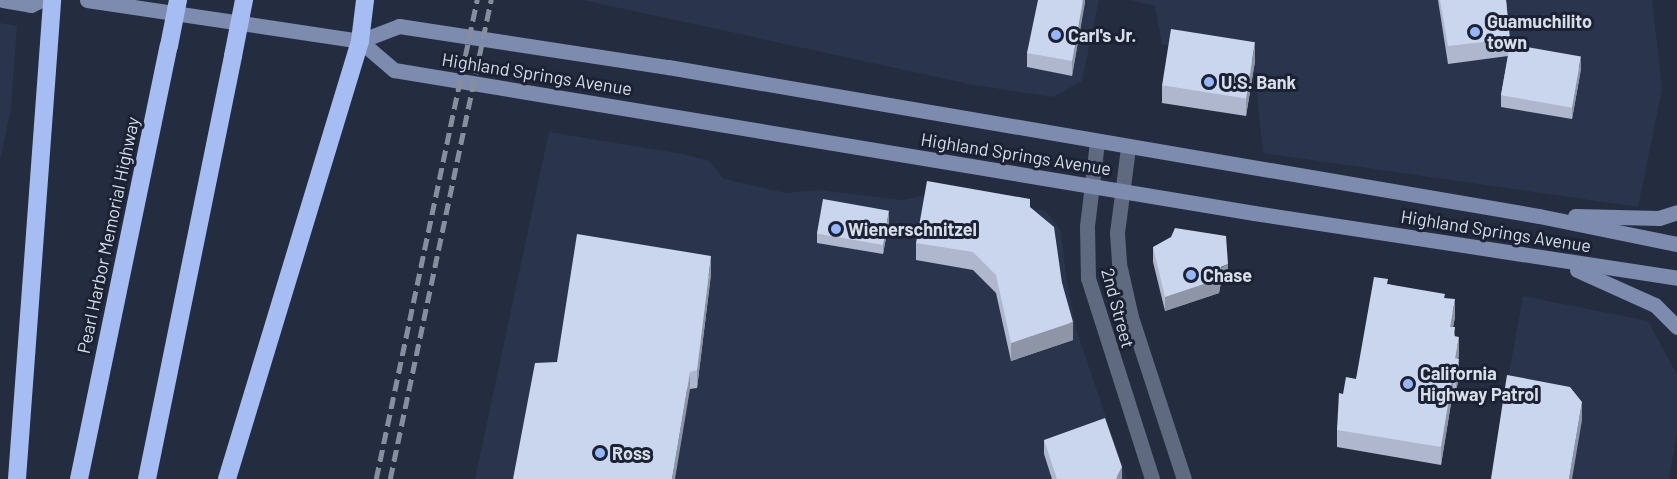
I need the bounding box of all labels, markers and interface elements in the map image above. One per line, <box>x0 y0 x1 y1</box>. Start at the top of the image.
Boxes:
place label: Guamuchilito town <box>1487 11 1592 54</box>
place label: Carl's Jr. <box>1068 24 1136 46</box>
marker: Guamuchilito town <box>1468 25 1482 39</box>
marker: Carl's Jr. <box>1049 28 1063 42</box>
street label: Highland Springs Avenue <box>440 48 634 100</box>
place label: U.S. Bank <box>1221 71 1296 93</box>
marker: U.S. Bank <box>1202 75 1216 89</box>
street label: Pearl Harbor Memorial Highway <box>72 115 144 355</box>
street label: Highland Springs Avenue <box>919 128 1113 180</box>
street label: Highland Springs Avenue <box>1399 205 1593 257</box>
place label: Wienerschnitzel <box>848 218 977 240</box>
marker: Wienerschnitzel <box>829 222 843 236</box>
place label: Chase <box>1203 264 1252 286</box>
street label: 2nd Street <box>1097 266 1139 350</box>
marker: Chase <box>1184 268 1198 282</box>
place label: California Highway Patrol <box>1420 363 1539 406</box>
marker: California Highway Patrol <box>1401 377 1415 391</box>
place label: Ross <box>612 442 651 464</box>
marker: Ross <box>593 446 607 460</box>

